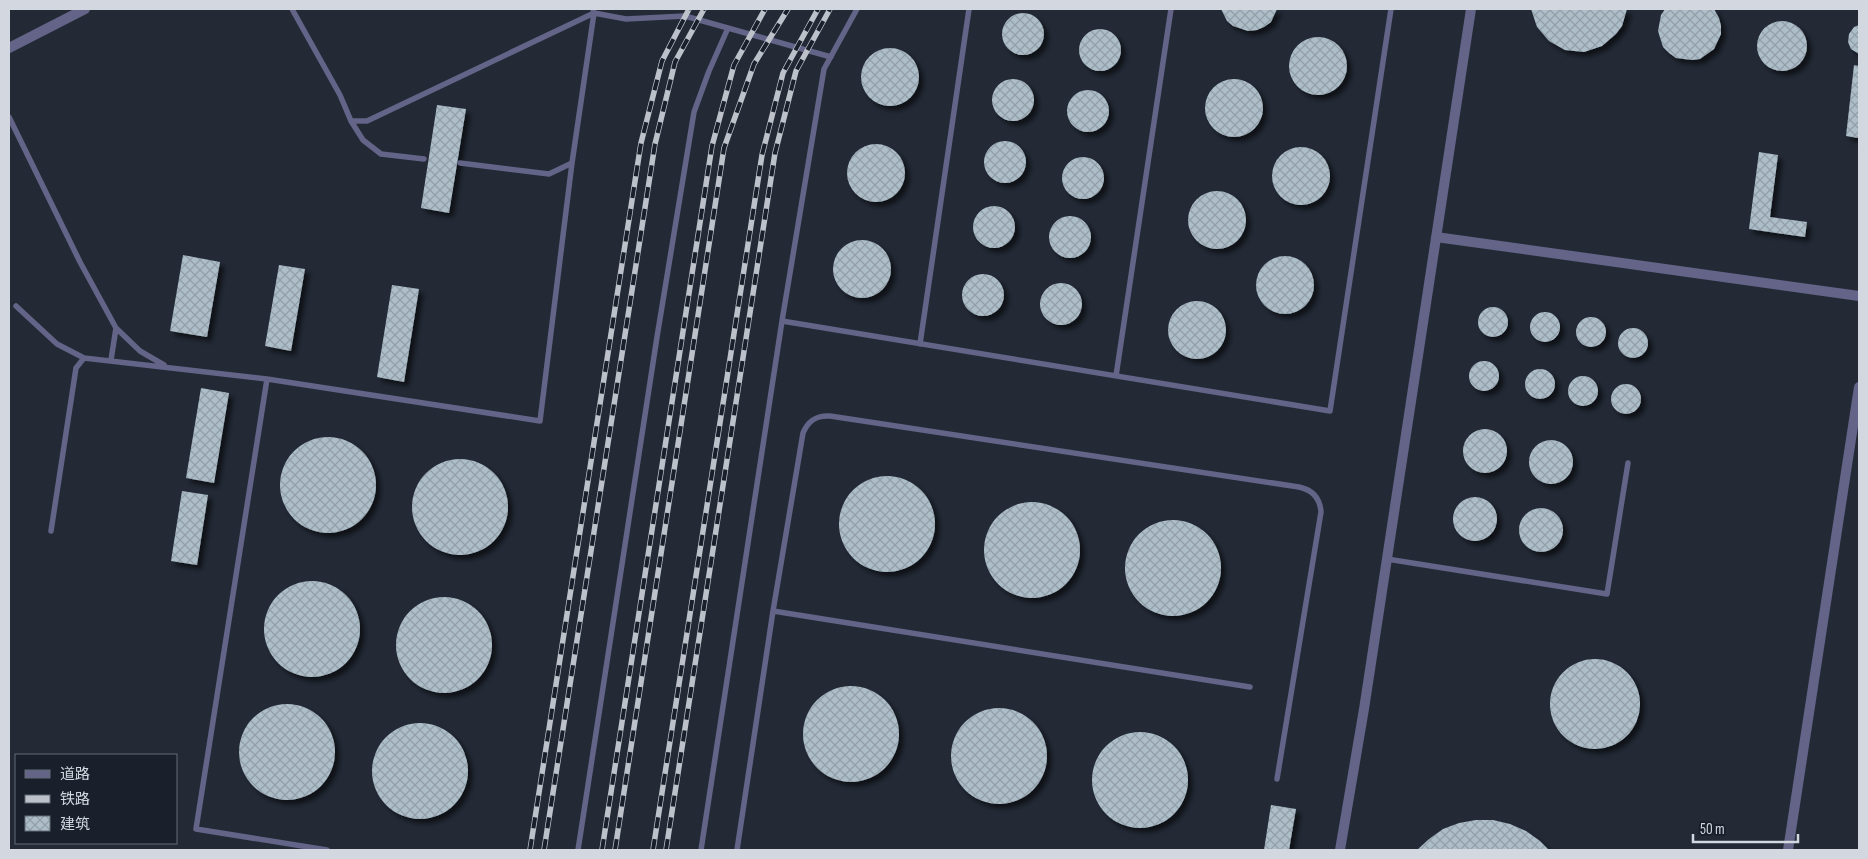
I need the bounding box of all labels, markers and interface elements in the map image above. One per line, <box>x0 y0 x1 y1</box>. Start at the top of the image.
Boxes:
legend <box>15 754 178 844</box>
text: 道路 <box>60 765 90 784</box>
text: 铁路 <box>60 790 90 809</box>
scale bar <box>1693 812 1798 844</box>
text: 建筑 <box>60 815 90 834</box>
text: 50 m <box>1700 820 1725 839</box>

